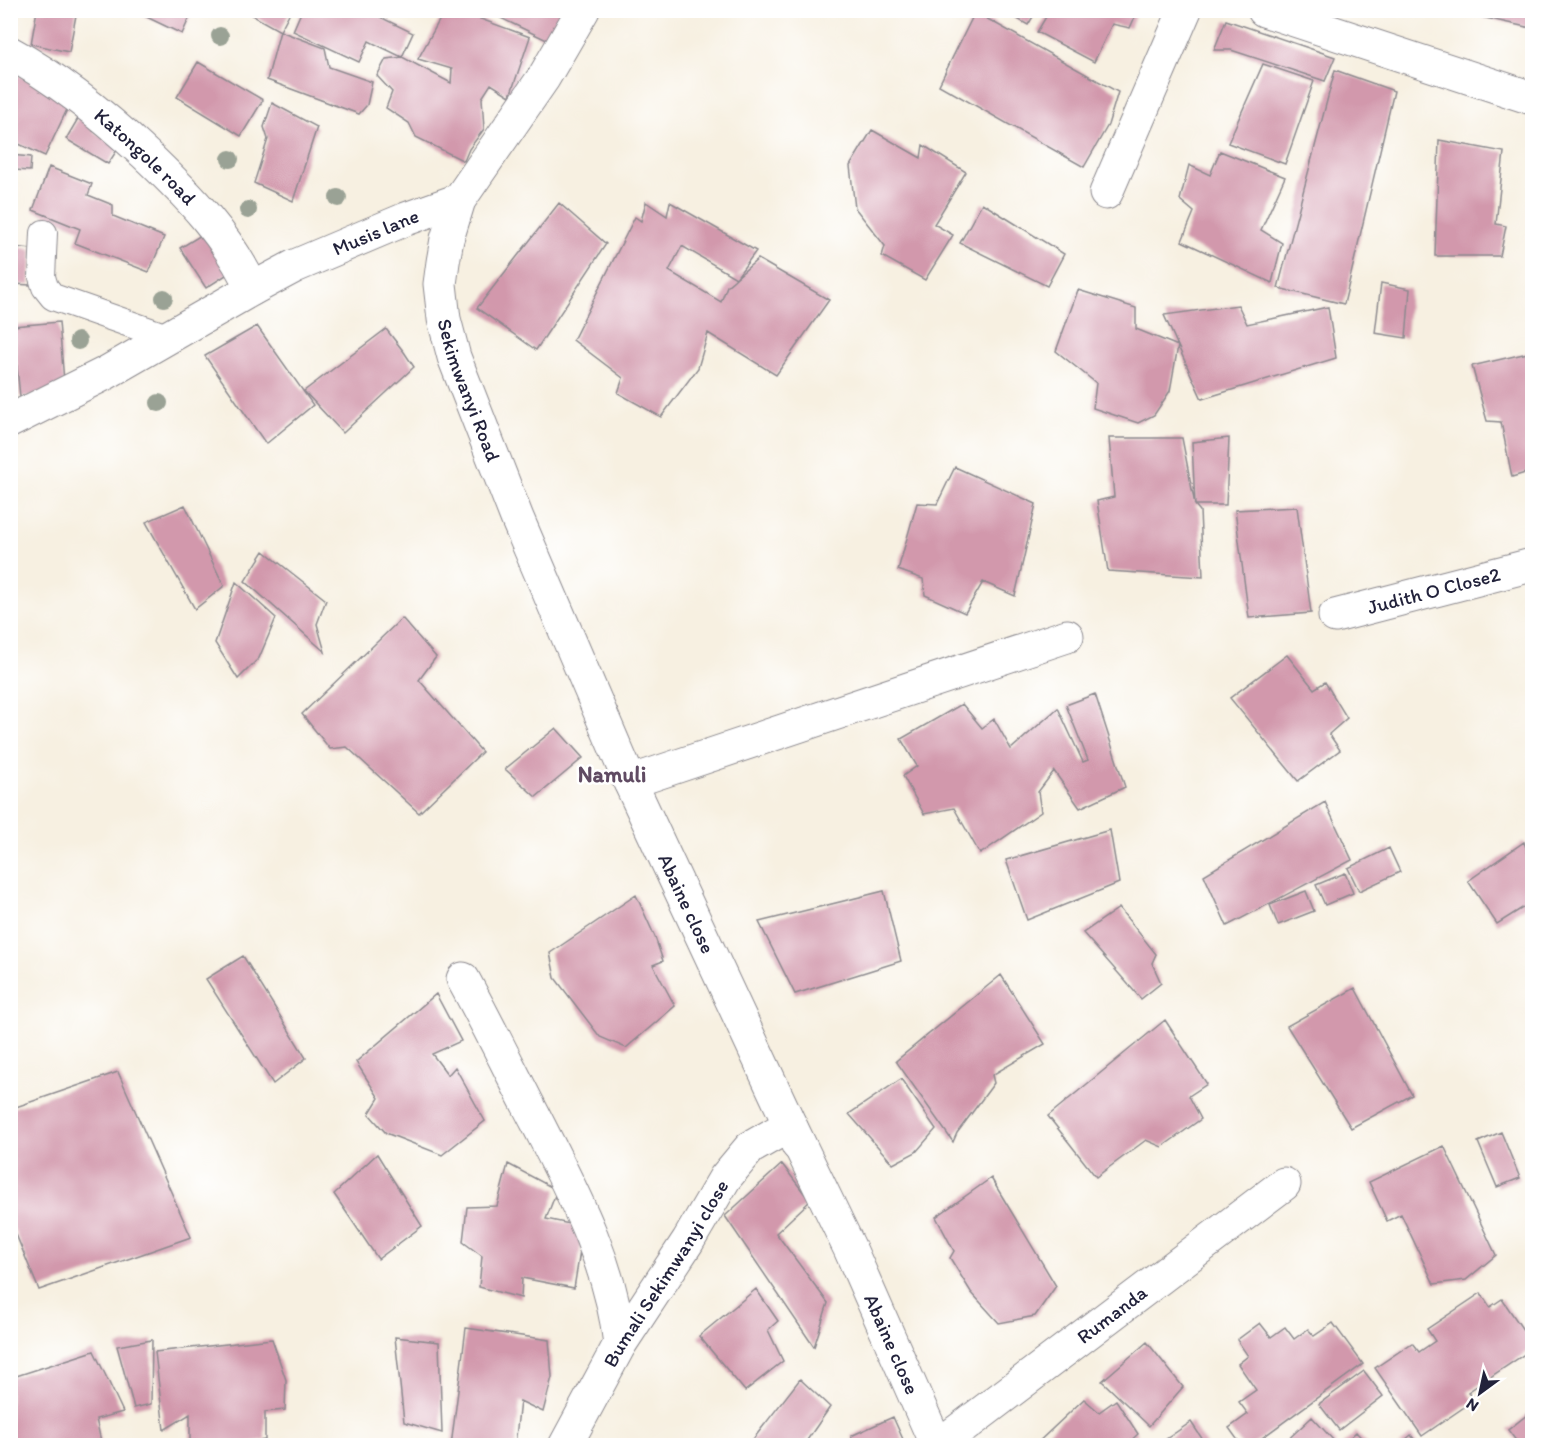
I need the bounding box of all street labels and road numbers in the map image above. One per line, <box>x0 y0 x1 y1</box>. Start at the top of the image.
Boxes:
street label: Katongole road <box>90 103 201 210</box>
street label: Musis lane <box>329 203 422 261</box>
street label: Sekimwanyi Road <box>432 316 506 465</box>
street label: Judith O Close2 <box>1365 562 1503 619</box>
street label: Abaine close <box>653 850 720 957</box>
street label: Bumali Sekimwanyi close <box>598 1175 733 1371</box>
street label: Rumanda <box>1072 1280 1152 1349</box>
street label: Abaine close <box>859 1290 925 1398</box>

